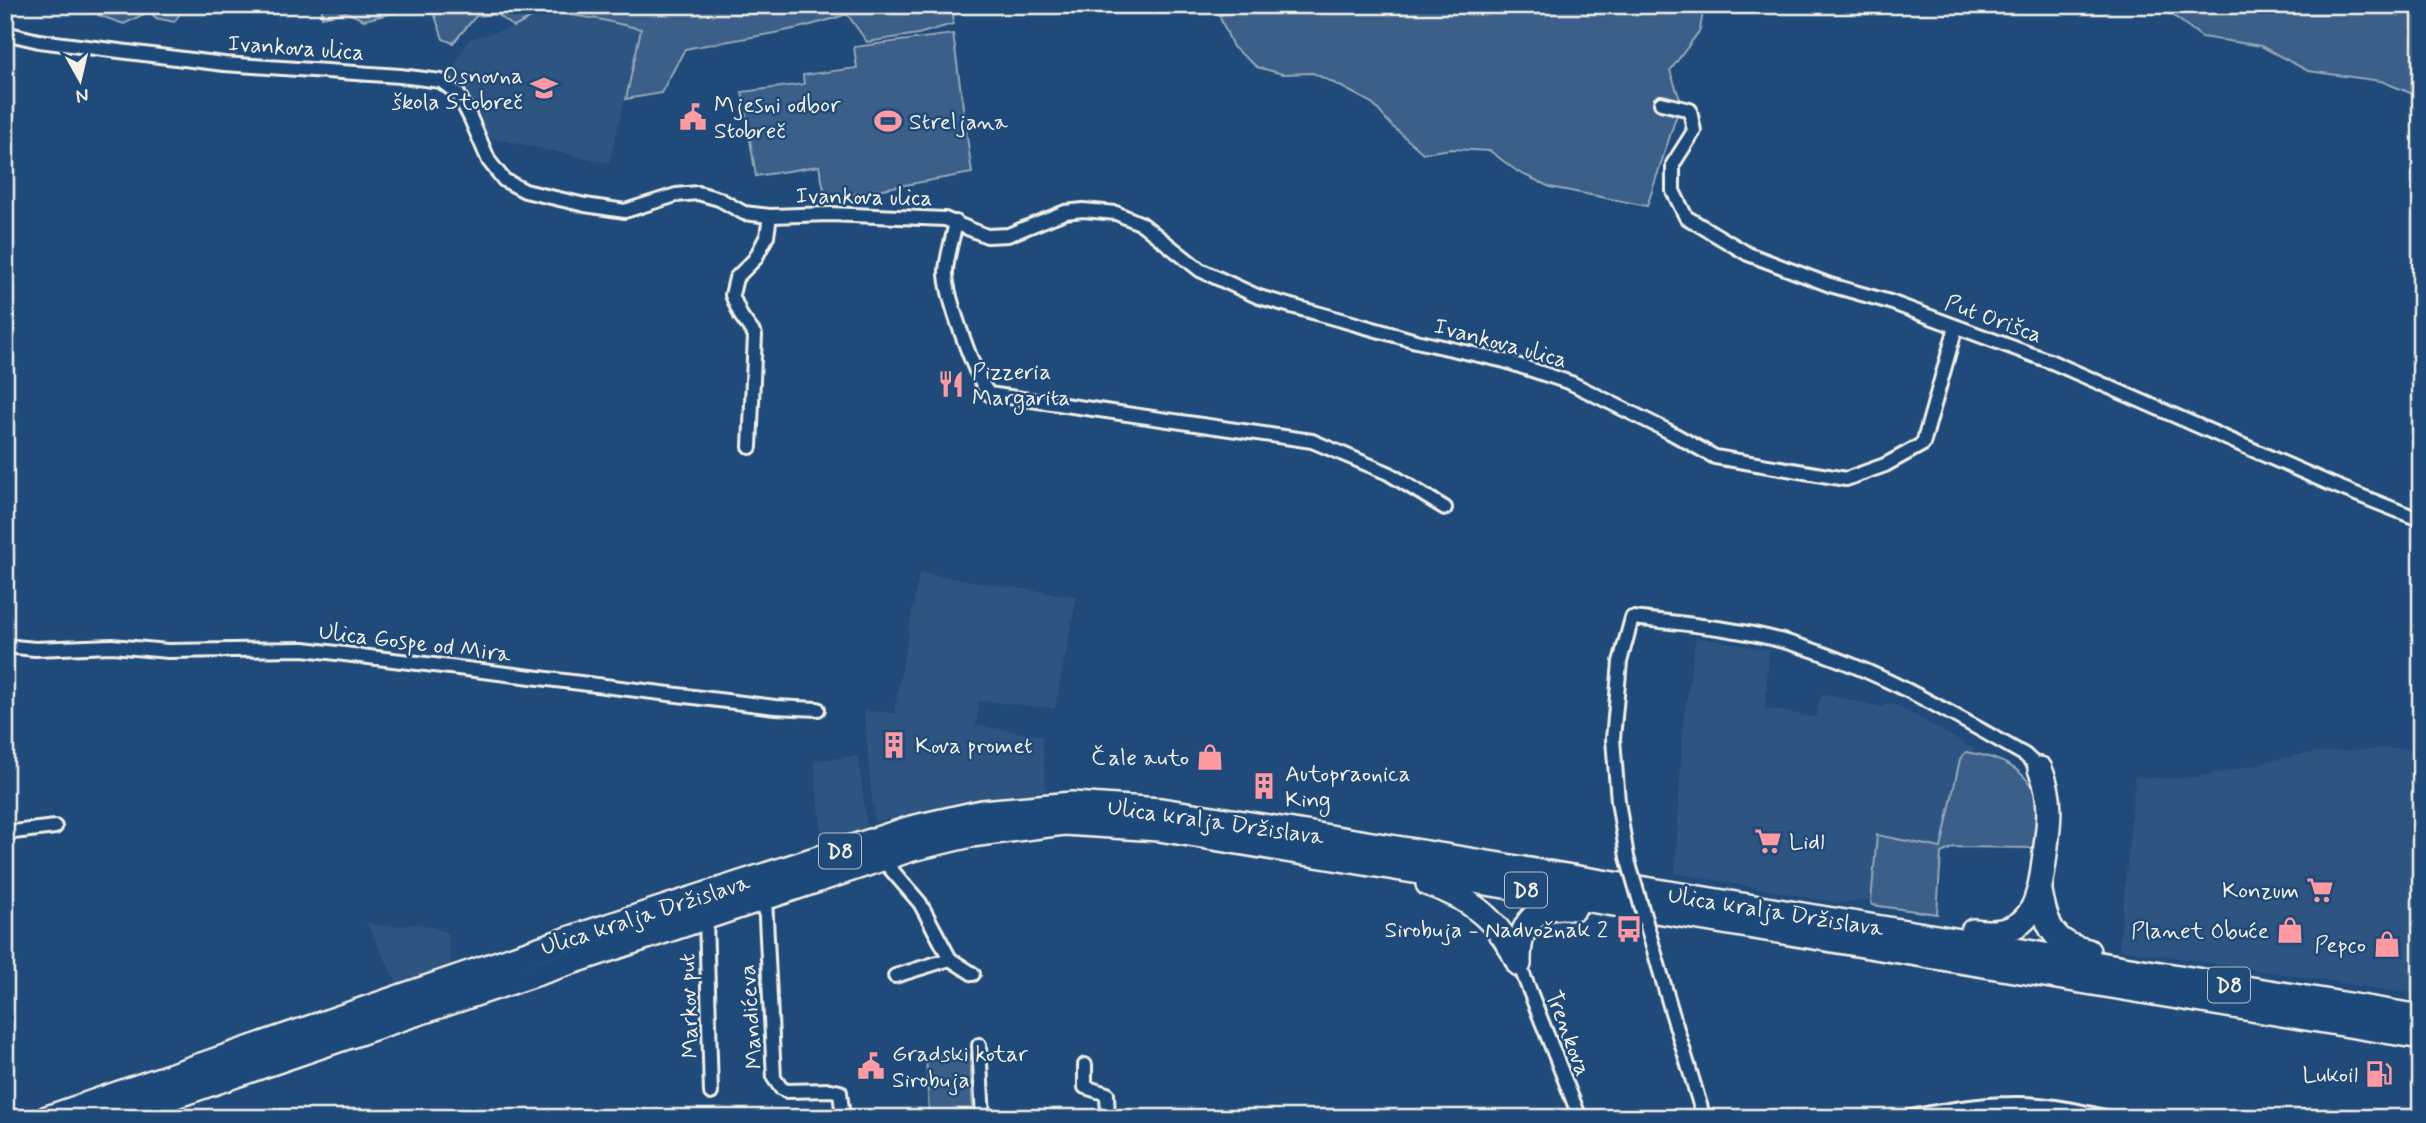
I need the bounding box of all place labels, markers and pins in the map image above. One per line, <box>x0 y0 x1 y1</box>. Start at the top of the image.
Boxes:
place label: Osnovna škola Stobreč <box>392 62 523 118</box>
school or university icon: Osnovna škola Stobreč <box>529 73 559 103</box>
place label: Mjesni odbor Stobreč <box>714 91 841 147</box>
public building icon: Mjesni odbor Stobreč <box>678 102 708 132</box>
sports icon: Streljana <box>873 106 903 136</box>
place label: Streljana <box>909 108 1008 138</box>
place label: Pizzeria Margarita <box>972 358 1070 416</box>
restaurant icon: Pizzeria Margarita <box>936 369 966 399</box>
building icon: Kova promet <box>879 730 909 760</box>
place label: Kova promet <box>915 732 1033 762</box>
shop icon: Čale auto <box>1195 742 1225 772</box>
place label: Čale auto <box>1091 744 1189 774</box>
place label: Autopraonica King <box>1285 760 1411 818</box>
building icon: Autopraonica King <box>1249 771 1279 801</box>
supermarket icon: Lidl <box>1753 826 1783 856</box>
place label: Lidl <box>1789 828 1825 858</box>
supermarket icon: Konzum <box>2305 875 2335 905</box>
place label: Konzum <box>2222 877 2299 907</box>
bus stop icon: Sirobuja - Nadvožnak 2 <box>1614 914 1644 944</box>
shop icon: Planet Obuće <box>2275 915 2305 945</box>
place label: Sirobuja - Nadvožnak 2 <box>1385 916 1608 946</box>
place label: Planet Obuće <box>2131 917 2269 947</box>
shop icon: Pepco <box>2372 929 2402 959</box>
place label: Pepco <box>2314 931 2366 961</box>
place label: Gradski kotar Sirobuja <box>892 1040 1028 1096</box>
public building icon: Gradski kotar Sirobuja <box>856 1051 886 1081</box>
fuel station icon: Lukoil <box>2364 1059 2394 1089</box>
place label: Lukoil <box>2303 1061 2358 1091</box>

